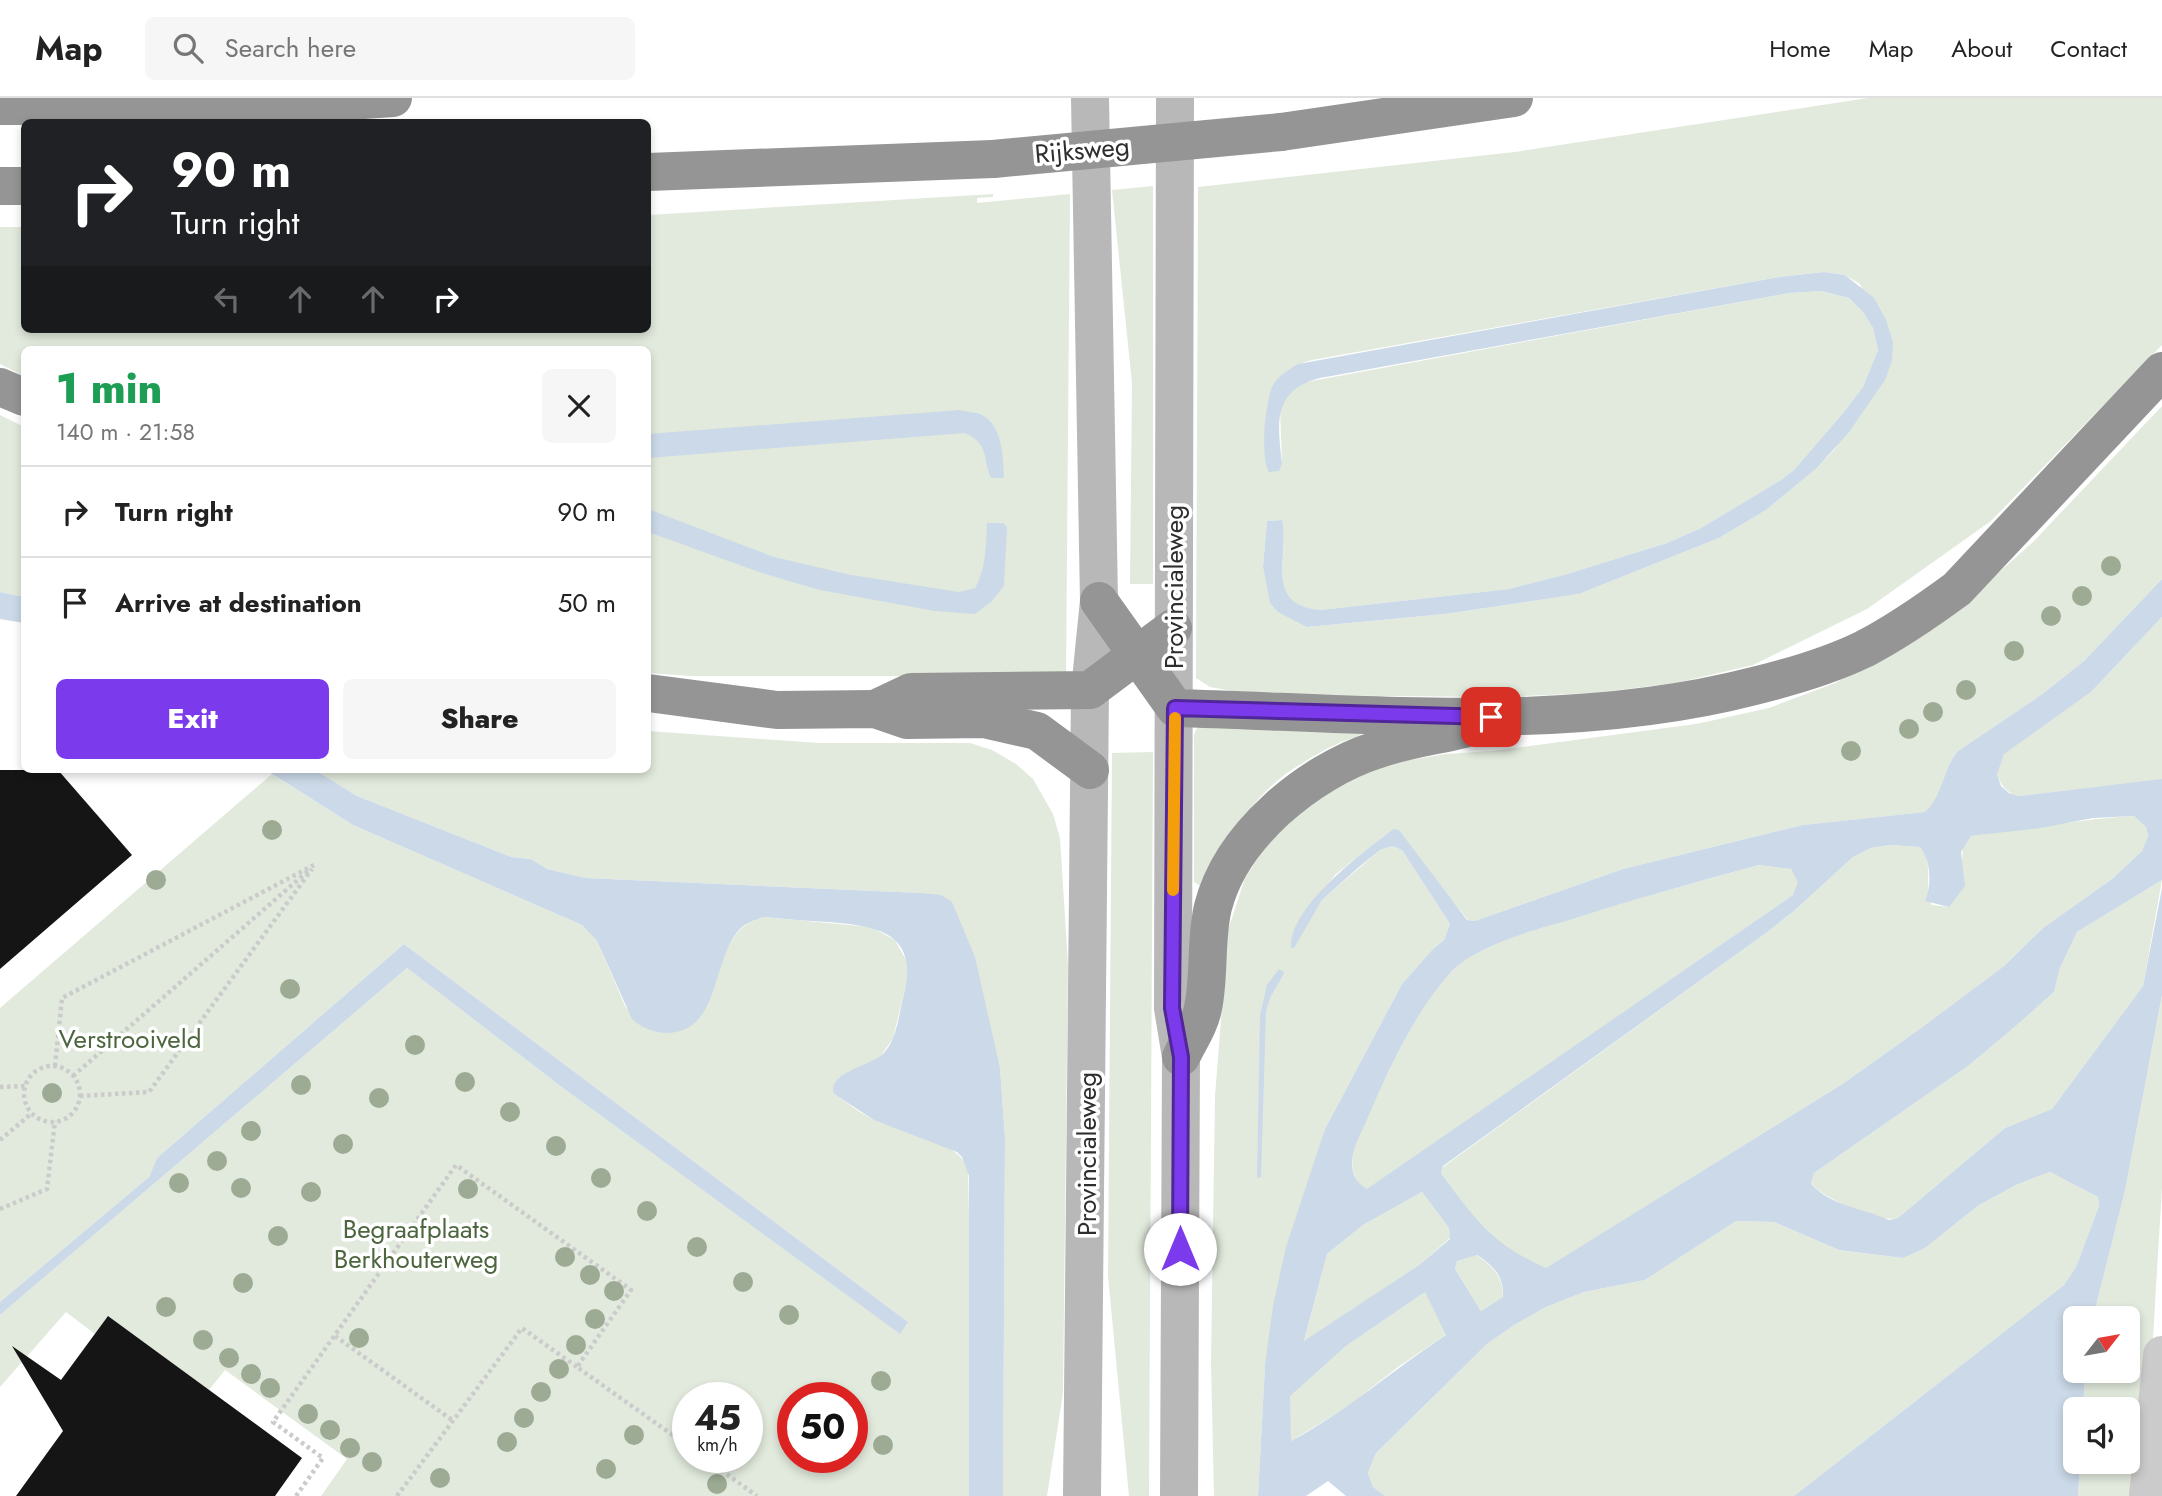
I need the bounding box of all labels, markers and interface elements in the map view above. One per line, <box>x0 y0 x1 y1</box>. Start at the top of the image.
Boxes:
search box <box>145 17 635 80</box>
text: Map <box>35 25 103 72</box>
icon: search <box>169 29 207 67</box>
text: Search here <box>225 29 356 67</box>
text: Home <box>1769 31 1831 66</box>
text: Map <box>1869 31 1913 66</box>
text: About <box>1951 31 2012 66</box>
text: Contact <box>2050 31 2127 66</box>
street label: Rijksweg <box>1033 127 1131 173</box>
text: 90 m <box>171 135 291 205</box>
icon: right <box>56 147 147 238</box>
text: Turn right <box>171 200 300 246</box>
icon: left <box>208 280 246 318</box>
icon: ahead <box>281 280 319 318</box>
icon: ahead <box>354 280 392 318</box>
icon: right <box>427 280 465 318</box>
text: 1 min <box>56 358 162 419</box>
button: close <box>542 369 616 443</box>
text: 140 m · 21:58 <box>56 415 195 449</box>
icon: right <box>56 493 94 531</box>
text: Turn right <box>115 493 233 531</box>
text: 90 m <box>557 493 616 531</box>
street label: Provincialeweg <box>1155 505 1193 669</box>
icon: arrive <box>56 584 94 622</box>
text: Arrive at destination <box>115 584 362 622</box>
text: 50 m <box>558 584 616 622</box>
button: Exit <box>56 679 329 759</box>
button: Share <box>343 679 616 759</box>
pin <box>1461 687 1521 747</box>
icon: arrive <box>1472 698 1510 736</box>
park label: Verstrooiveld <box>58 1020 202 1058</box>
street label: Provincialeweg <box>1068 1072 1106 1236</box>
park label: Begraafplaats Berkhouterweg <box>334 1210 498 1278</box>
position arrow <box>1143 1212 1217 1286</box>
north arrow <box>2063 1306 2140 1382</box>
map controls <box>2063 1306 2140 1474</box>
speed limit sign: 50 <box>777 1382 868 1473</box>
text: 45 <box>694 1393 741 1443</box>
button: sound <box>2063 1397 2140 1474</box>
text: km/h <box>697 1432 738 1458</box>

